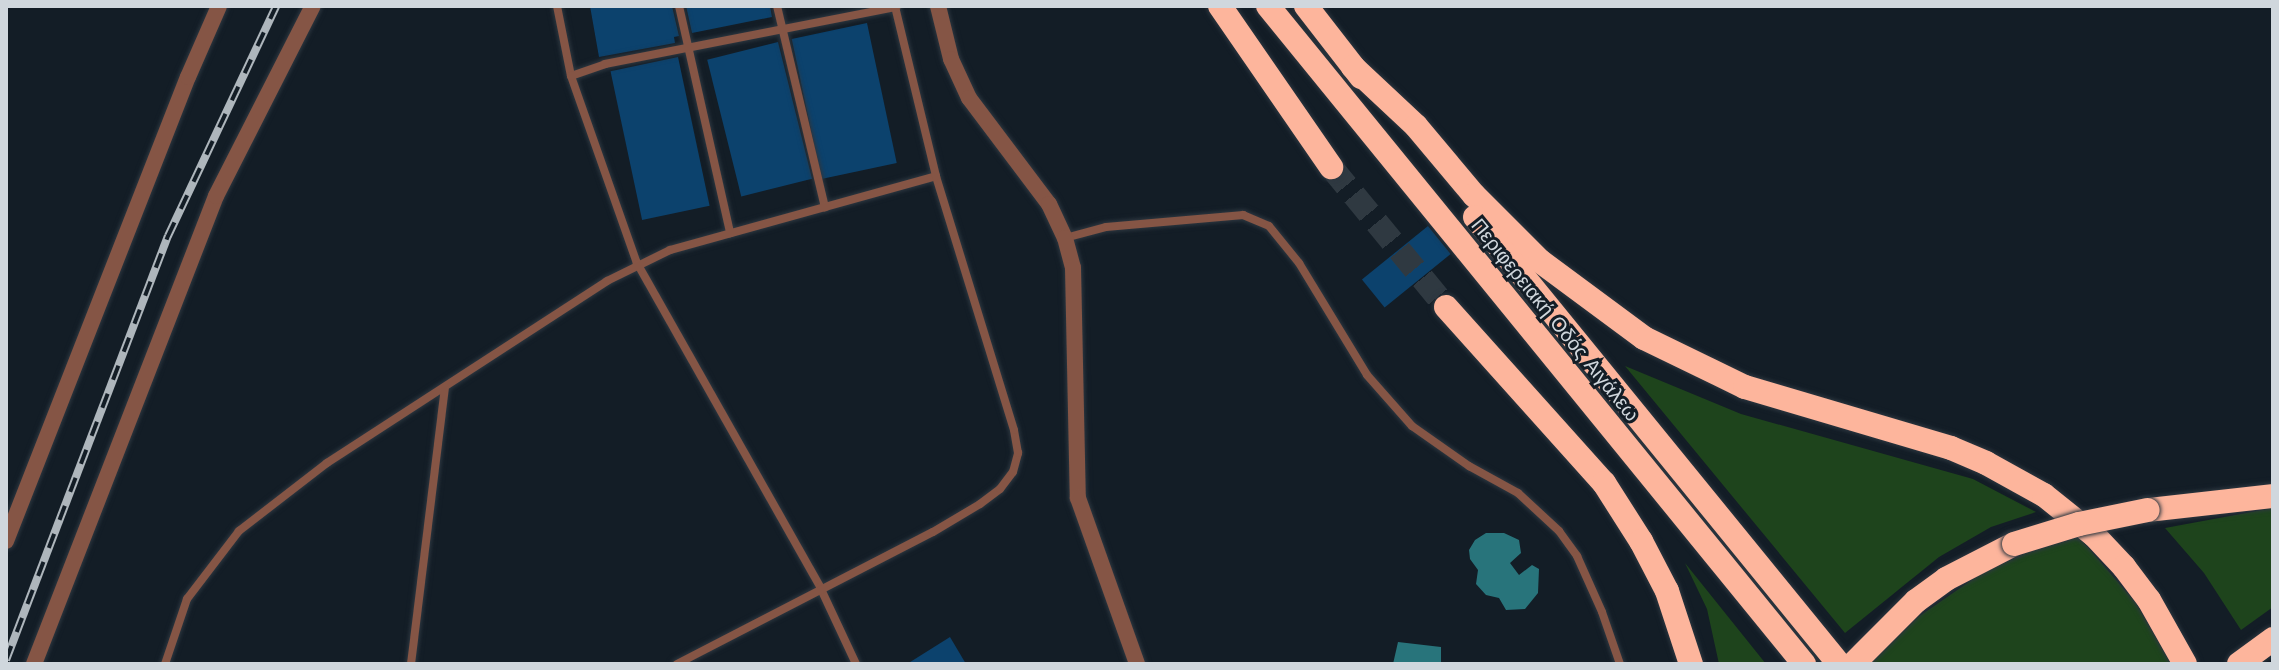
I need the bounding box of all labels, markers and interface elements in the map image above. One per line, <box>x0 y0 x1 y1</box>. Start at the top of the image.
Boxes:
street label: Περιφερειακή Οδός Αιγάλεω <box>1466 214 1644 426</box>

